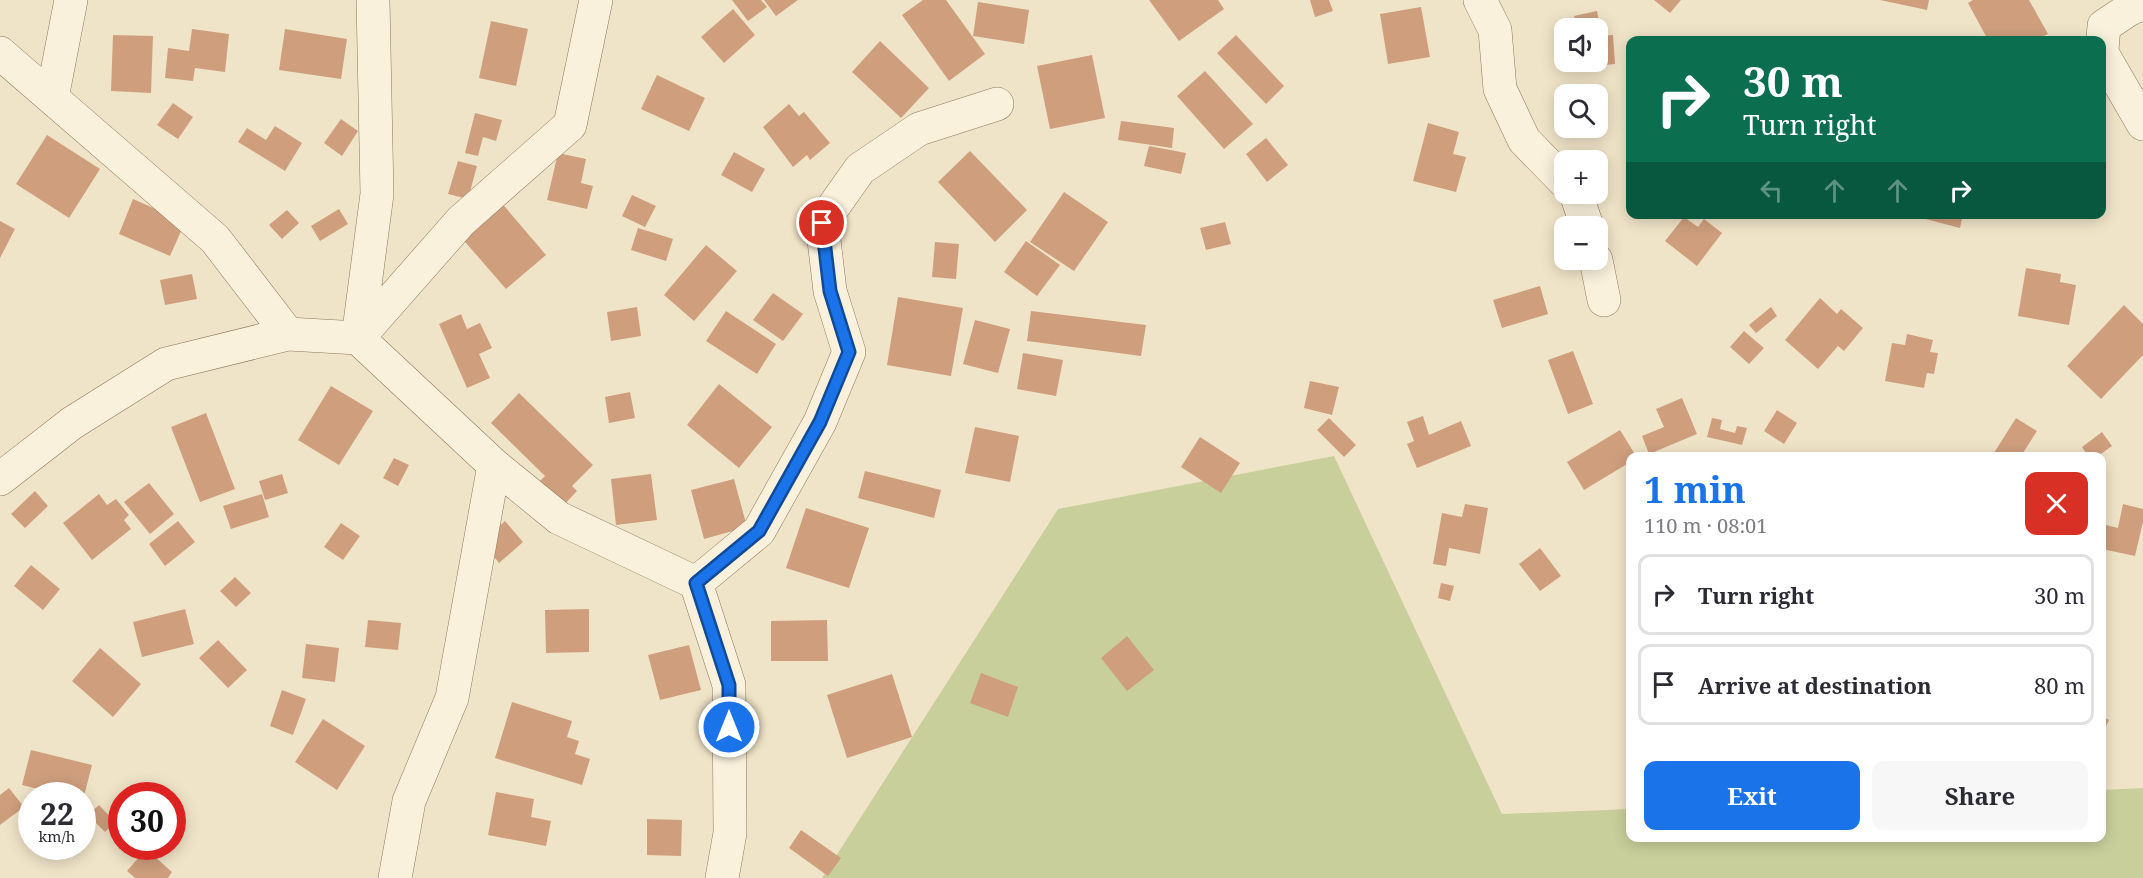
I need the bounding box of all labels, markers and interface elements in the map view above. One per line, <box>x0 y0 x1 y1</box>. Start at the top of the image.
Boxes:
map controls <box>1554 18 1608 270</box>
button: sound <box>1554 18 1608 72</box>
text: 30 m <box>1743 52 1843 109</box>
icon: right <box>1644 60 1722 138</box>
button: search <box>1554 84 1608 138</box>
text: Turn right <box>1743 106 1876 143</box>
button: + <box>1554 150 1608 204</box>
icon: left <box>1755 174 1788 207</box>
icon: ahead <box>1818 174 1851 207</box>
icon: ahead <box>1881 174 1914 207</box>
icon: right <box>1944 174 1977 207</box>
pin <box>796 197 847 248</box>
icon: arrive <box>805 206 838 239</box>
button: − <box>1554 216 1608 270</box>
text: 1 min <box>1644 465 1746 514</box>
button: close <box>2025 472 2088 535</box>
text: 110 m · 08:01 <box>1644 512 1767 539</box>
icon: right <box>1647 578 1680 611</box>
text: Turn right <box>1698 580 1814 610</box>
text: 30 m <box>2034 580 2085 610</box>
icon: arrive <box>1647 668 1680 701</box>
text: Arrive at destination <box>1698 670 1932 700</box>
text: 80 m <box>2034 670 2085 700</box>
position arrow <box>697 695 761 759</box>
button: Exit <box>1644 761 1860 830</box>
button: Share <box>1872 761 2088 830</box>
speed limit sign: 30 <box>108 782 186 860</box>
text: 22 <box>40 793 74 834</box>
text: km/h <box>39 826 75 846</box>

